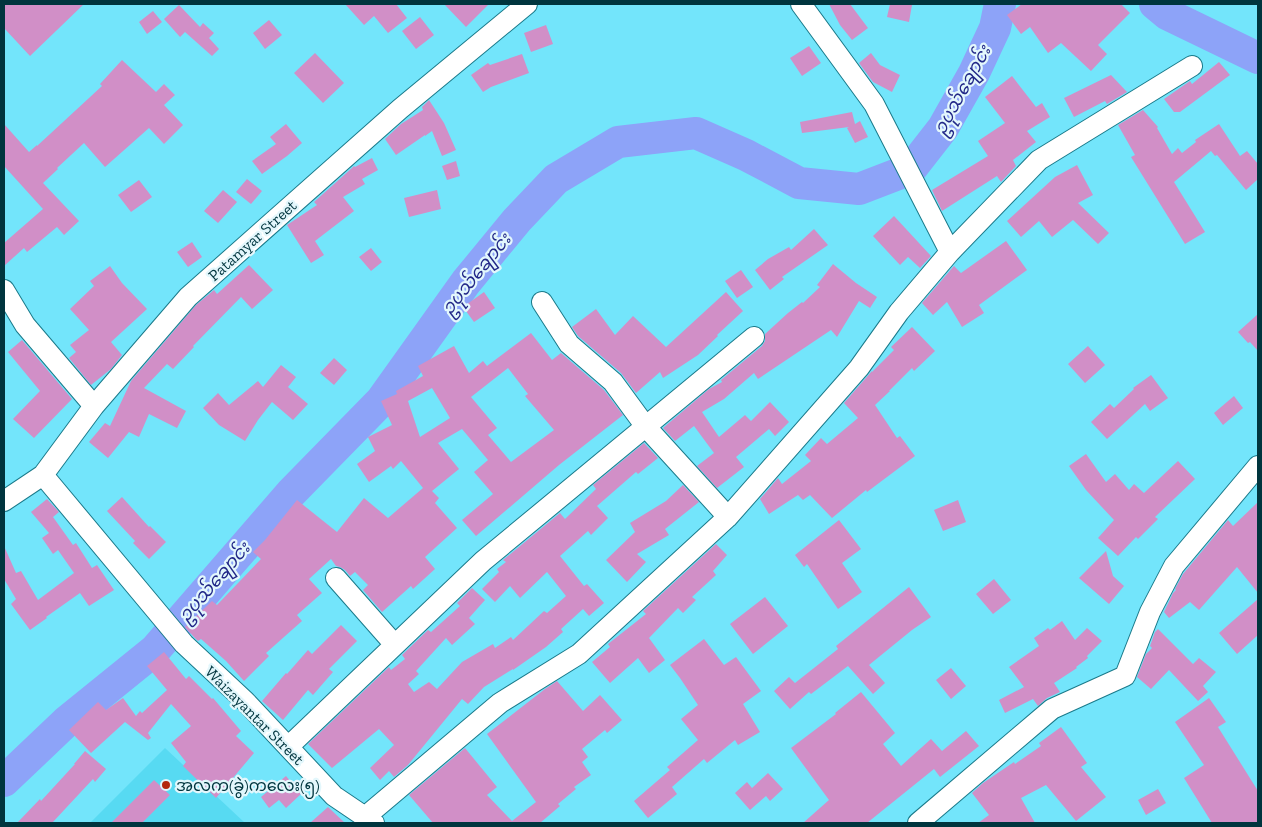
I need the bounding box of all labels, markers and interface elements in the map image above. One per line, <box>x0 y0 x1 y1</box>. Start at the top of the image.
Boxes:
water label: ဥပုသ်ချောင်း <box>927 39 1000 140</box>
street label: Patamyar Street <box>204 196 300 285</box>
water label: ဥပုသ်ချောင်း <box>435 226 520 322</box>
water label: ဥပုသ်ချောင်း <box>172 535 259 629</box>
street label: Waizayantar Street <box>201 662 308 769</box>
place label: အလက(ခွဲ)ကလေး(၅) <box>176 776 320 799</box>
marker: အလက(ခွဲ)ကလေး(၅) <box>160 779 172 791</box>

